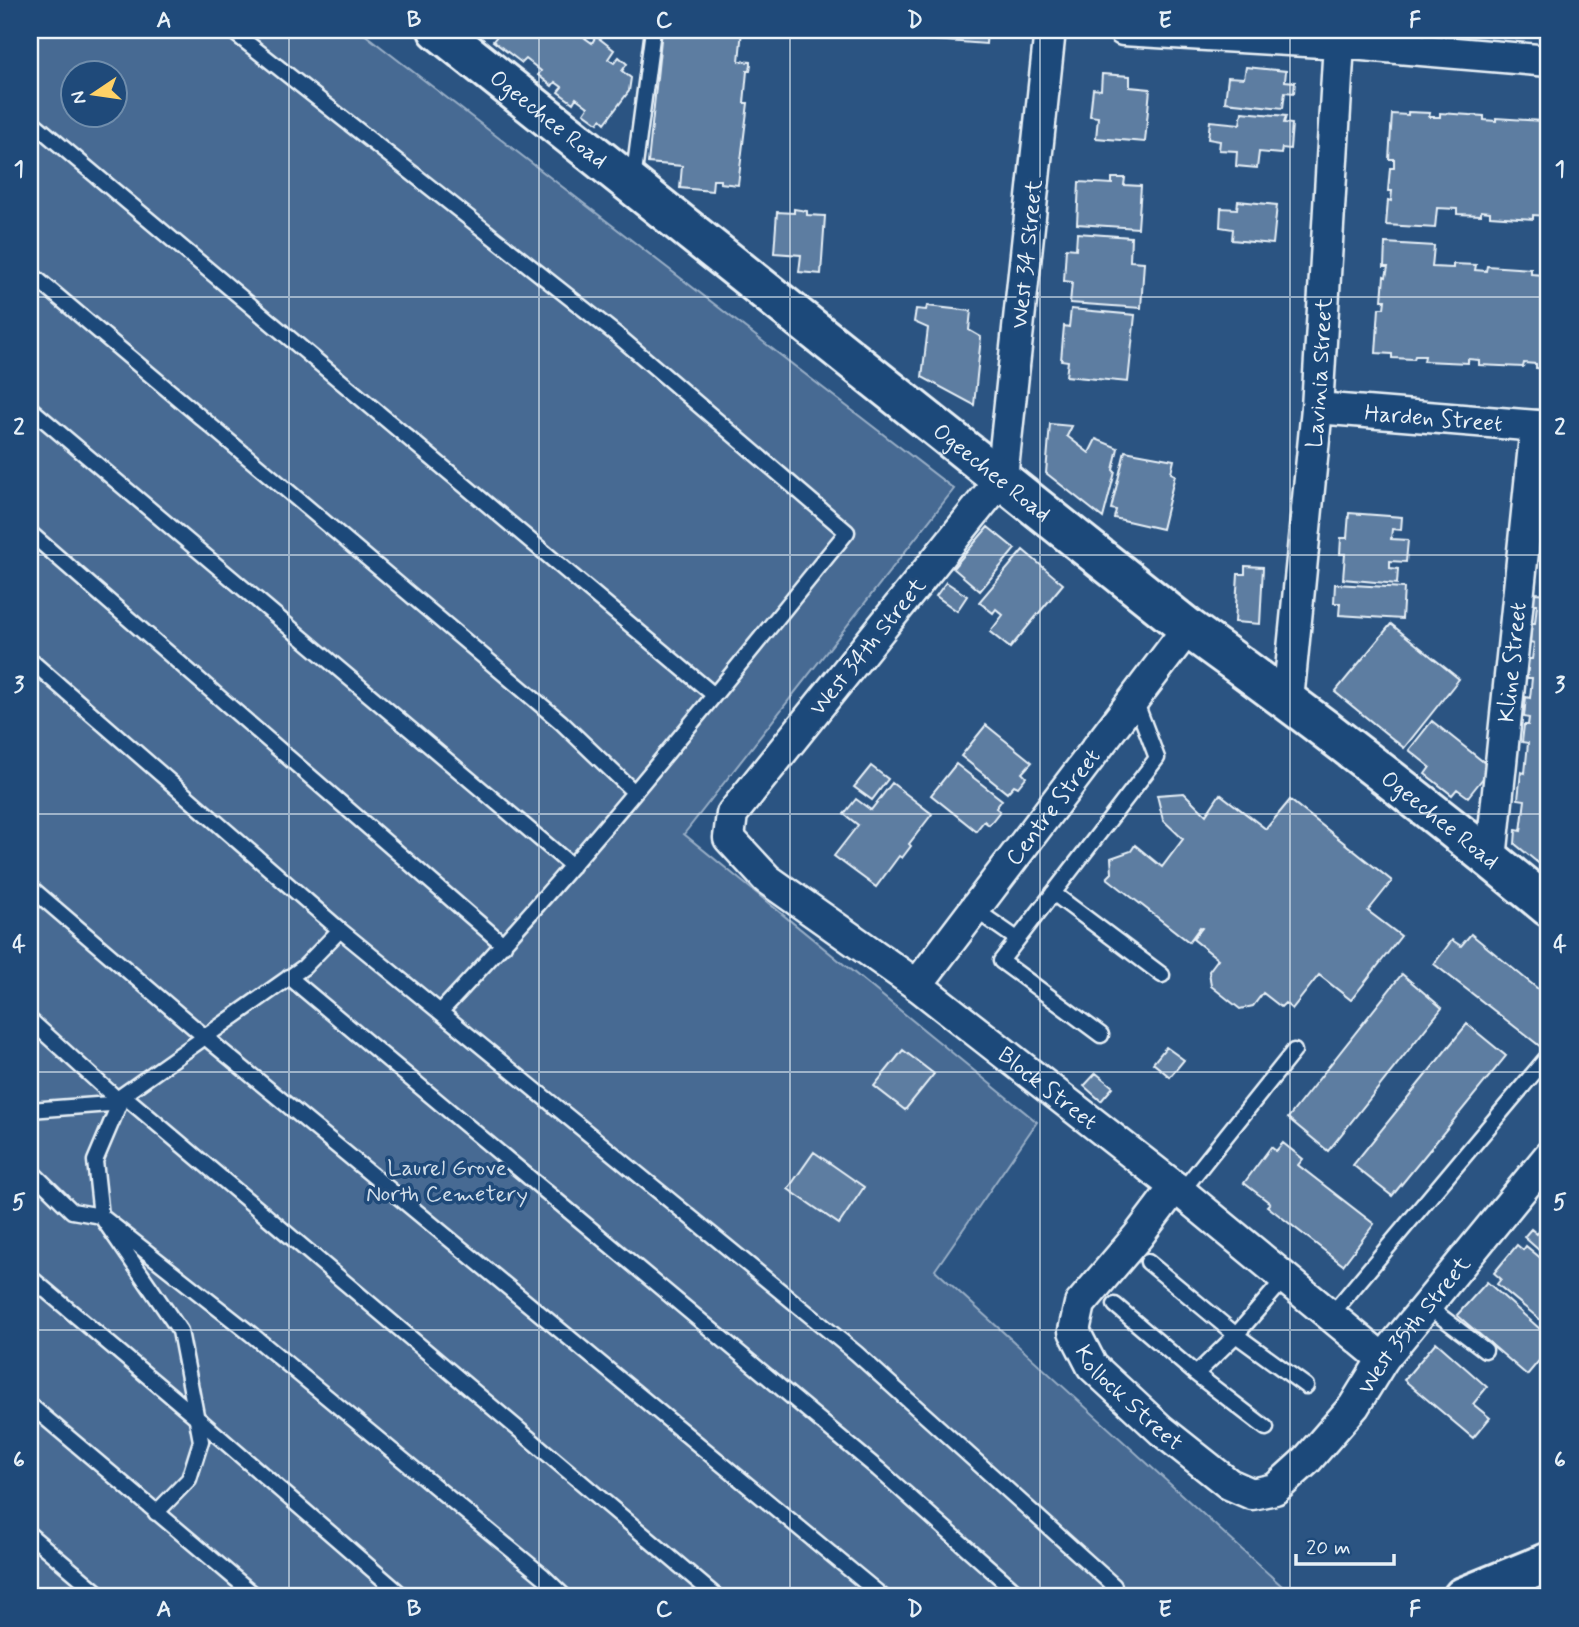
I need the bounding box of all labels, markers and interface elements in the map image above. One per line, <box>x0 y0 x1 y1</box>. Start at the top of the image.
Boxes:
text: A <box>156 6 172 36</box>
text: B <box>407 6 422 36</box>
text: C <box>656 6 673 36</box>
text: D <box>907 6 923 36</box>
text: E <box>1158 6 1172 36</box>
text: F <box>1409 6 1421 36</box>
north arrow <box>60 60 130 130</box>
street label: Ogeechee Road <box>483 64 613 176</box>
text: N <box>65 89 93 106</box>
text: 1 <box>14 155 24 185</box>
text: 1 <box>1555 155 1565 185</box>
street label: West 34 Street <box>1005 178 1051 330</box>
street label: Lavinia Street <box>1300 296 1341 449</box>
street label: Harden Street <box>1363 399 1504 440</box>
text: 2 <box>13 413 25 443</box>
text: 2 <box>1554 413 1566 443</box>
street label: Ogeechee Road <box>926 417 1056 530</box>
street label: West 34th Street <box>804 572 934 722</box>
street label: Kline Street <box>1492 601 1535 724</box>
text: 3 <box>14 671 25 701</box>
text: 3 <box>1555 671 1566 701</box>
street label: Centre Street <box>1000 743 1108 872</box>
street label: Ogeechee Road <box>1374 765 1505 877</box>
text: 4 <box>12 930 26 960</box>
text: 4 <box>1553 930 1567 960</box>
street label: Block Street <box>991 1041 1103 1138</box>
park label: Laurel Grove North Cemetery <box>366 1154 528 1210</box>
text: 5 <box>12 1188 26 1218</box>
text: 5 <box>1553 1188 1567 1218</box>
street label: West 35th Street <box>1352 1250 1478 1400</box>
street label: Kollock Street <box>1067 1340 1188 1459</box>
text: 6 <box>13 1446 25 1476</box>
text: 6 <box>1554 1446 1566 1476</box>
scale bar <box>1296 1522 1394 1566</box>
text: 20 m <box>1306 1534 1351 1562</box>
text: A <box>156 1595 172 1625</box>
text: B <box>407 1595 422 1625</box>
text: C <box>656 1595 673 1625</box>
text: D <box>907 1595 923 1625</box>
text: E <box>1158 1595 1172 1625</box>
text: F <box>1409 1595 1421 1625</box>

